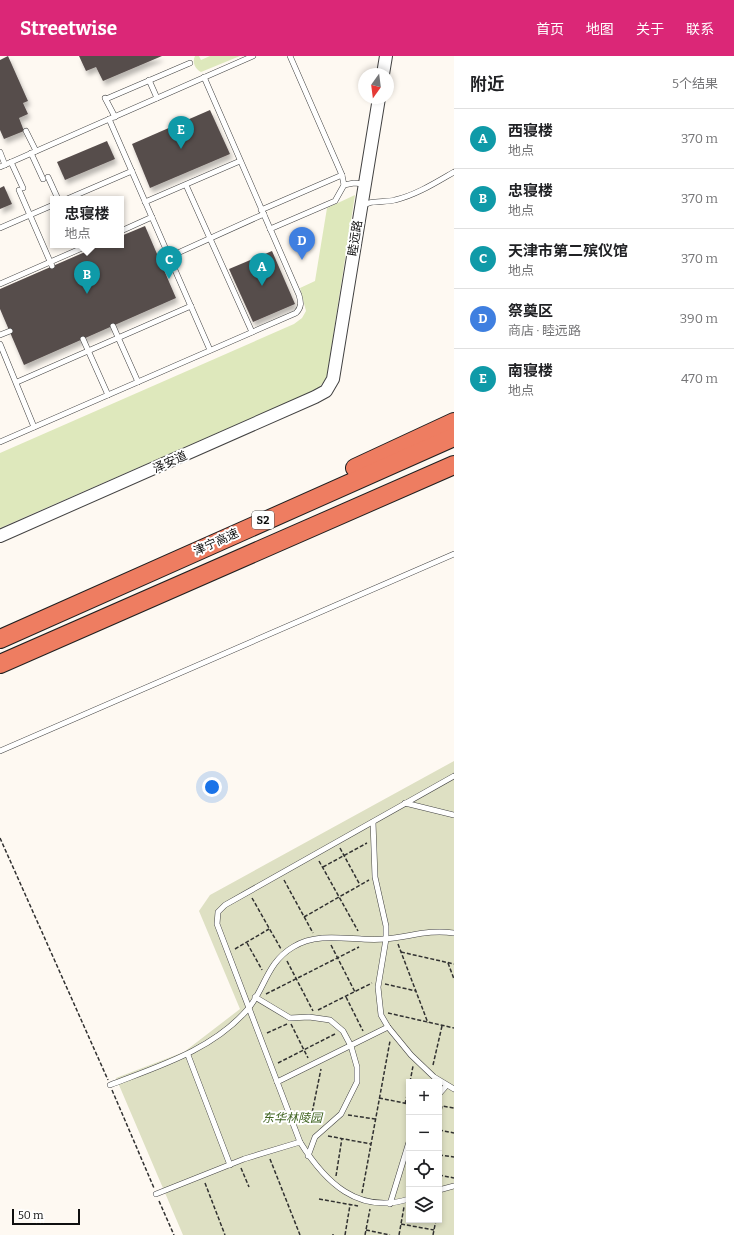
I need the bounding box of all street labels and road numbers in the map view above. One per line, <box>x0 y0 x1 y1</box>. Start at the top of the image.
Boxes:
street label: 睦远路 <box>345 219 365 257</box>
street label: 泽安道 <box>151 448 189 476</box>
road number: S2 <box>252 511 274 529</box>
street label: 津宁高速 <box>191 526 241 558</box>

